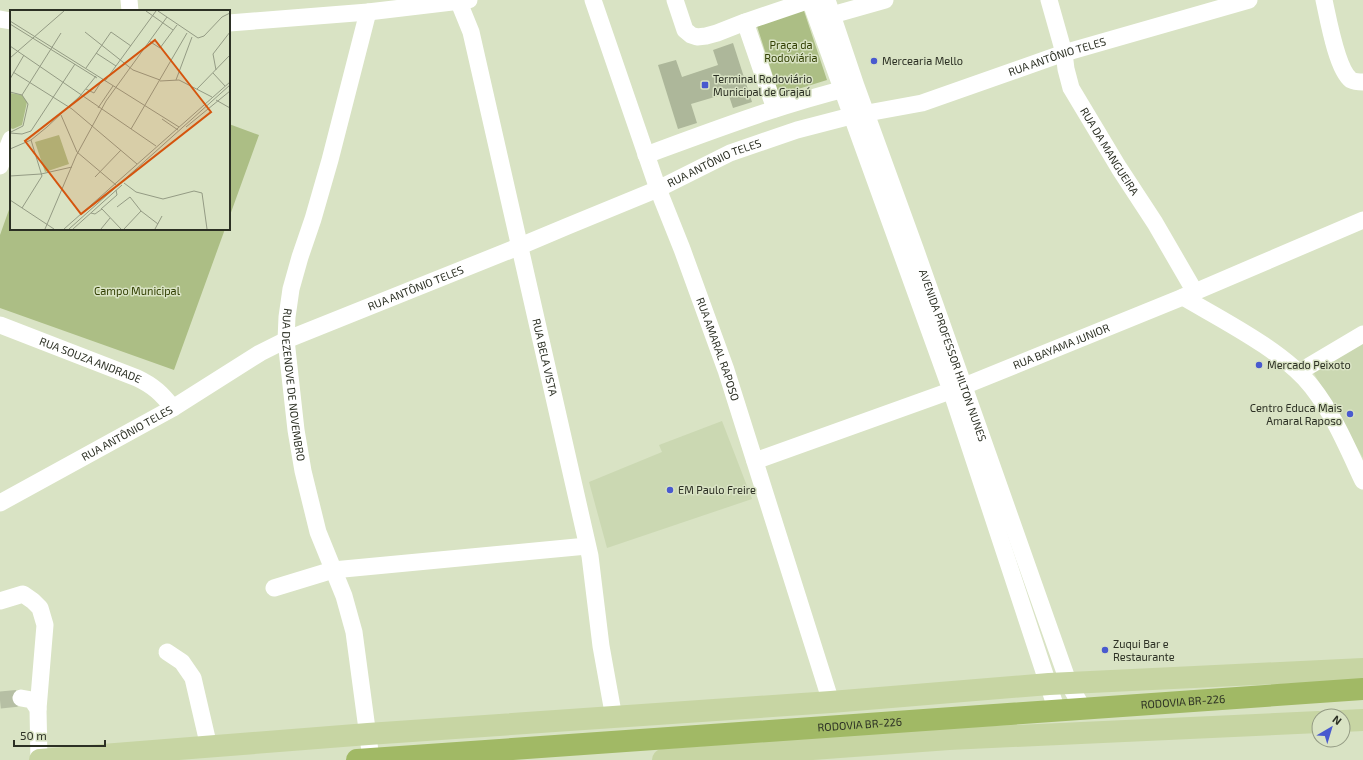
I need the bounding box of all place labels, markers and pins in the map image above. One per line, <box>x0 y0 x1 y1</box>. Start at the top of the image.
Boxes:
place label: Mercearia Mello <box>882 54 963 67</box>
marker: Mercearia Mello <box>869 56 879 66</box>
place label: Terminal Rodoviário Municipal de Grajaú <box>713 72 812 99</box>
marker: Terminal Rodoviário Municipal de Grajaú <box>700 80 710 90</box>
place label: Mercado Peixoto <box>1267 358 1351 371</box>
marker: Mercado Peixoto <box>1254 360 1264 370</box>
place label: Centro Educa Mais Amaral Raposo <box>1250 401 1342 427</box>
marker: Centro Educa Mais Amaral Raposo <box>1345 409 1355 419</box>
place label: EM Paulo Freire <box>678 483 756 496</box>
marker: EM Paulo Freire <box>665 485 675 495</box>
place label: Zuqui Bar e Restaurante <box>1113 637 1175 663</box>
marker: Zuqui Bar e Restaurante <box>1100 645 1110 655</box>

